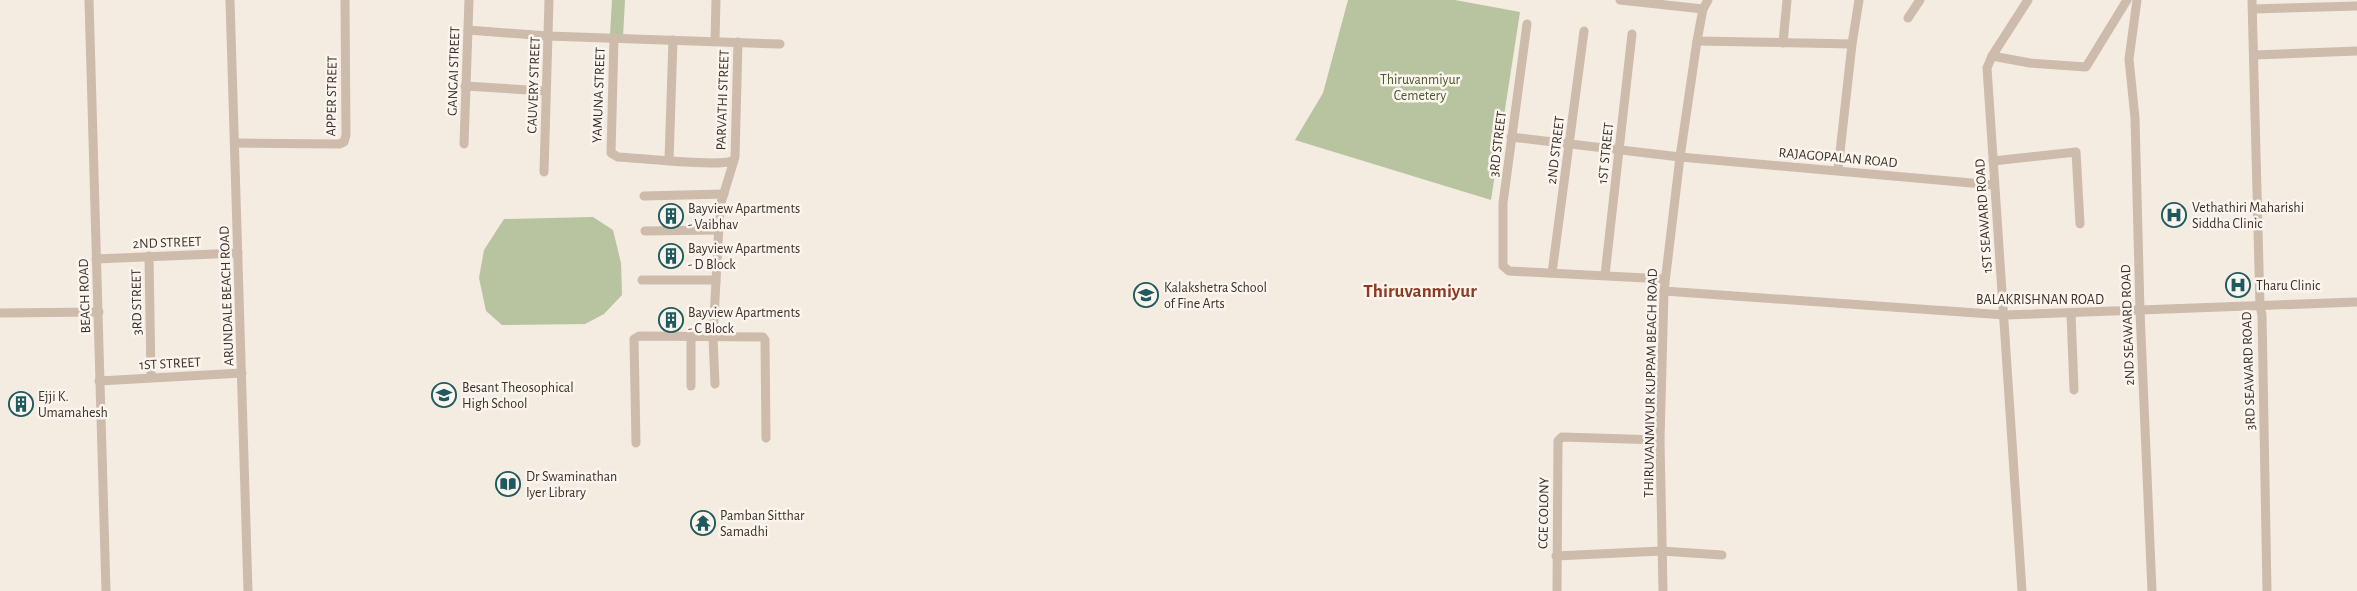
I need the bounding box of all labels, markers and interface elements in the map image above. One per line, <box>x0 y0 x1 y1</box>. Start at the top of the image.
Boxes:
street label: GANGAI STREET <box>445 26 463 116</box>
street label: CAUVERY STREET <box>525 36 543 134</box>
street label: YAMUNA STREET <box>590 47 608 143</box>
street label: PARVATHI STREET <box>714 49 732 151</box>
street label: APPER STREET <box>324 55 340 137</box>
park label: Thiruvanmiyur Cemetery <box>1380 73 1460 103</box>
street label: 3RD STREET <box>1487 110 1509 178</box>
street label: 2ND STREET <box>1545 115 1567 185</box>
street label: 1ST STREET <box>1596 122 1616 185</box>
street label: RAJAGOPALAN ROAD <box>1778 146 1898 170</box>
street label: 1ST SEAWARD ROAD <box>1973 158 1995 273</box>
place label: Vethathiri Maharishi Siddha Clinic <box>2192 201 2304 231</box>
place label: Bayview Apartments - Vaibhav <box>688 202 800 232</box>
hospital icon: Vethathiri Maharishi Siddha Clinic <box>2161 202 2187 228</box>
building icon: Bayview Apartments - Vaibhav <box>658 203 684 229</box>
street label: ARUNDALE BEACH ROAD <box>218 225 236 366</box>
street label: 2ND STREET <box>132 235 202 251</box>
place label: Bayview Apartments - D Block <box>688 242 800 272</box>
building icon: Bayview Apartments - D Block <box>658 243 684 269</box>
street label: BEACH ROAD <box>77 258 93 334</box>
street label: 2ND SEAWARD ROAD <box>2119 264 2137 386</box>
street label: THIRUVANMIYUR KUPPAM BEACH ROAD <box>1642 268 1660 498</box>
street label: 3RD STREET <box>129 269 145 335</box>
hospital icon: Tharu Clinic <box>2225 272 2251 298</box>
place label: Tharu Clinic <box>2256 279 2321 293</box>
place label: Kalakshetra School of Fine Arts <box>1164 281 1267 311</box>
school or university icon: Kalakshetra School of Fine Arts <box>1133 282 1159 308</box>
district label: Thiruvanmiyur <box>1363 282 1477 301</box>
street label: BALAKRISHNAN ROAD <box>1976 293 2104 307</box>
place label: Bayview Apartments - C Block <box>688 306 800 336</box>
building icon: Bayview Apartments - C Block <box>658 307 684 333</box>
street label: 3RD SEAWARD ROAD <box>2240 311 2258 431</box>
street label: 1ST STREET <box>139 355 201 373</box>
place label: Besant Theosophical High School <box>462 381 574 411</box>
school or university icon: Besant Theosophical High School <box>431 382 457 408</box>
place label: Ejji K. Umamahesh <box>38 390 108 420</box>
building icon: Ejji K. Umamahesh <box>8 391 34 417</box>
place label: Dr Swaminathan Iyer Library <box>526 470 617 500</box>
library icon: Dr Swaminathan Iyer Library <box>495 471 521 497</box>
street label: CGE COLONY <box>1536 476 1552 549</box>
place label: Pamban Sitthar Samadhi <box>720 509 805 539</box>
temple icon: Pamban Sitthar Samadhi <box>690 510 716 536</box>

